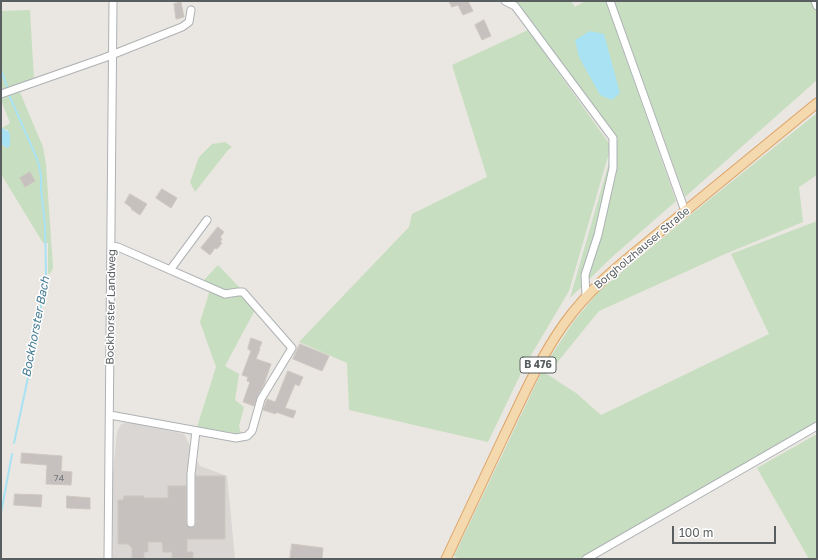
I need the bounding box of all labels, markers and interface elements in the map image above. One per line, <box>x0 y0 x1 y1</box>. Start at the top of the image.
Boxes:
street label: Borgholzhauser Straße <box>591 204 693 292</box>
street label: Bockhorster Landweg <box>103 249 119 365</box>
water label: Bockhorster Bach <box>19 275 53 379</box>
road number: B 476 <box>520 357 556 373</box>
house number: 74 <box>54 473 64 483</box>
scale bar <box>674 518 778 544</box>
text: 100 m <box>679 525 713 540</box>

